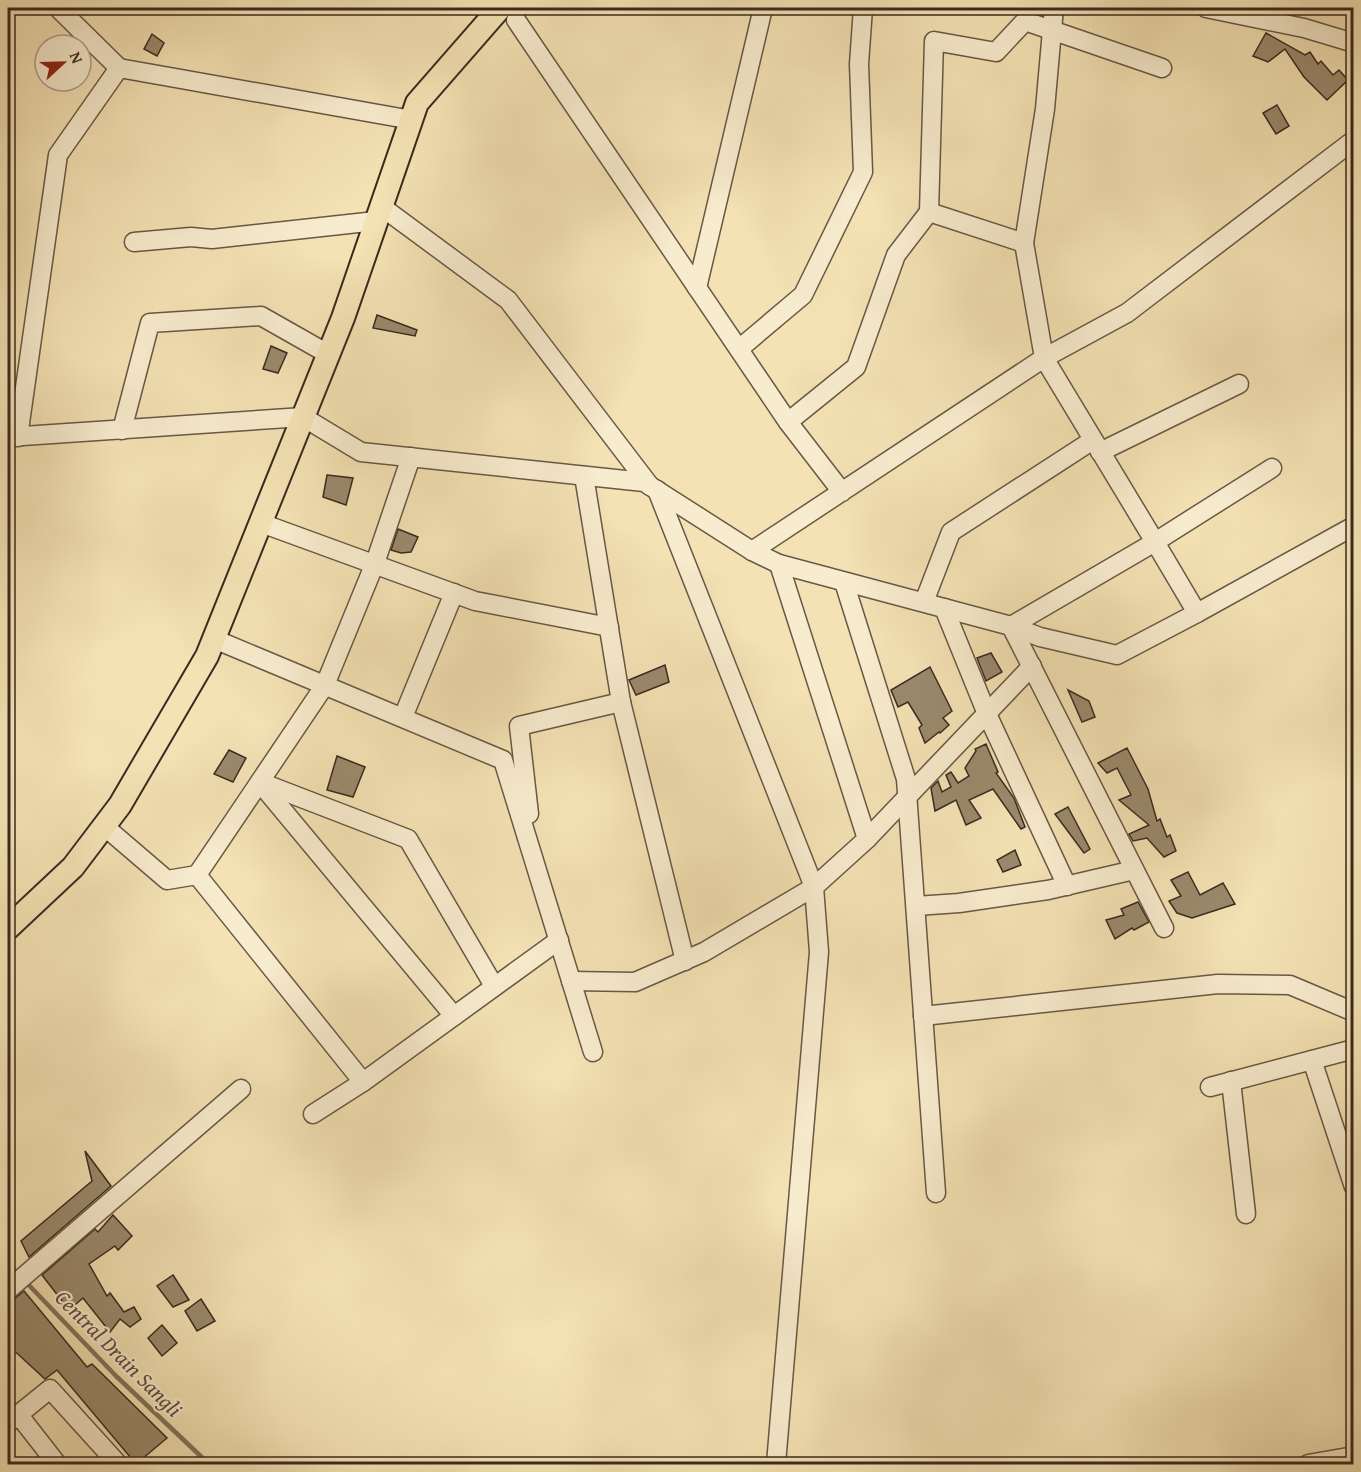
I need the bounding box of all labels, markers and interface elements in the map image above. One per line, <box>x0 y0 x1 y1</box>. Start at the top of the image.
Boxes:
north arrow <box>33 33 93 93</box>
text: N <box>64 48 90 67</box>
water label: Central Drain Sangli <box>48 1282 190 1424</box>

